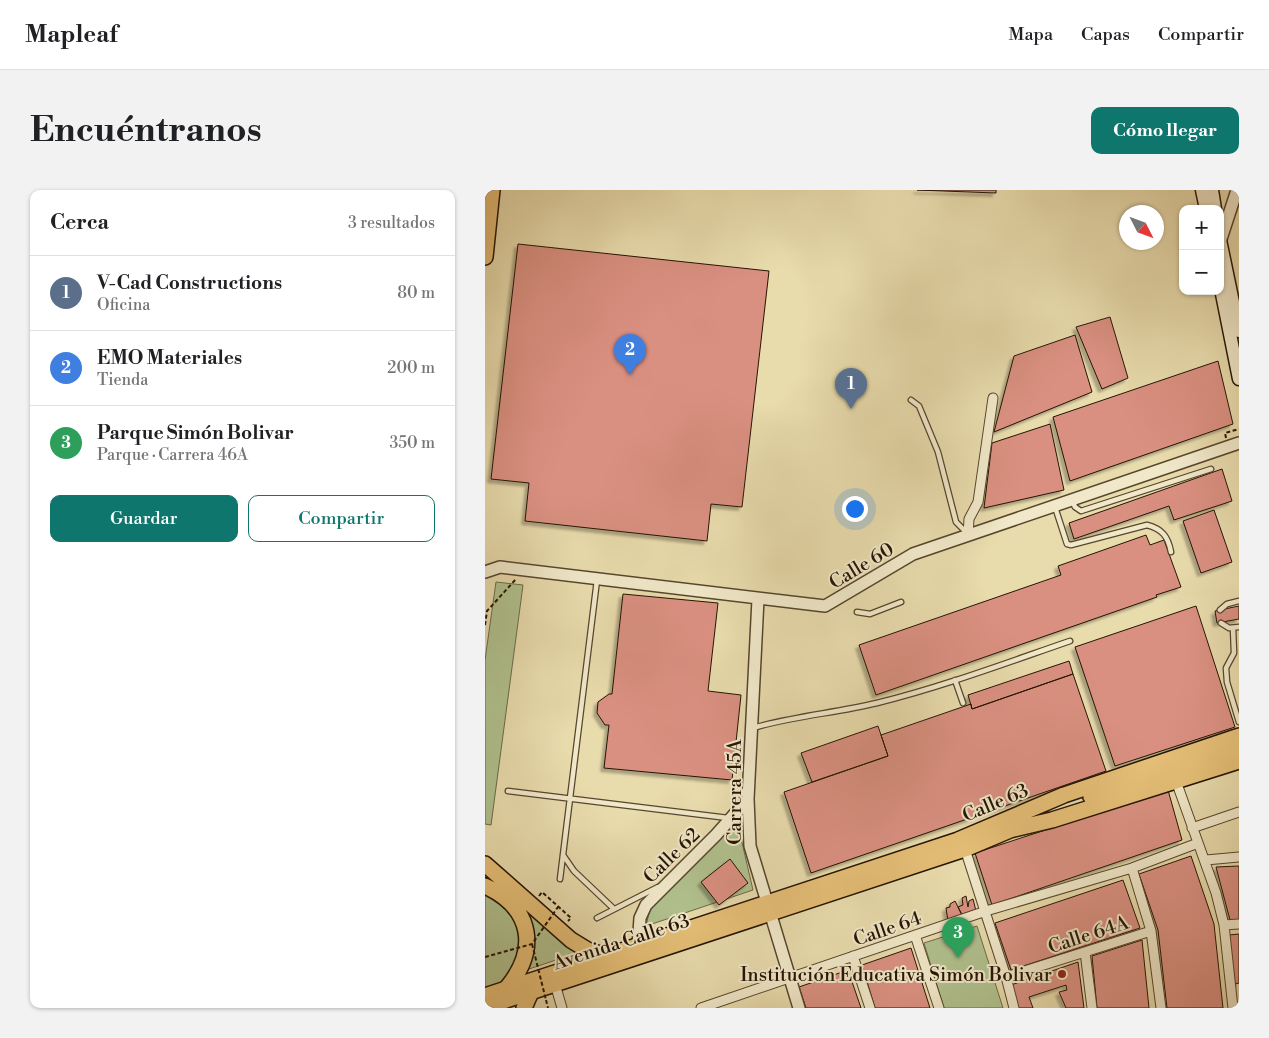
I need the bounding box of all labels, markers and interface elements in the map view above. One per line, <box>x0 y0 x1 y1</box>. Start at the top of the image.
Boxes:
text: Mapleaf <box>25 20 118 50</box>
text: Mapa <box>1009 23 1053 46</box>
text: Capas <box>1081 23 1130 46</box>
text: Compartir <box>1158 23 1244 46</box>
button: Cómo llegar <box>1091 107 1239 154</box>
text: Encuéntranos <box>30 109 262 152</box>
north arrow <box>1119 205 1164 250</box>
map controls <box>1179 205 1224 295</box>
button: + <box>1179 205 1224 250</box>
text: Cerca <box>50 210 109 236</box>
text: 3 resultados <box>348 213 435 233</box>
button: − <box>1179 250 1224 295</box>
text: V-Cad Constructions <box>97 271 282 295</box>
text: 1 <box>62 283 70 303</box>
text: 80 m <box>397 283 435 303</box>
text: Oficina <box>97 295 150 315</box>
pin: 2 <box>614 334 646 375</box>
text: EMO Materiales <box>97 346 242 370</box>
text: 2 <box>61 358 71 378</box>
text: 200 m <box>387 358 435 378</box>
pin: 1 <box>835 368 867 409</box>
text: Tienda <box>97 370 148 390</box>
text: Parque Simón Bolivar <box>97 421 294 445</box>
text: 3 <box>61 433 71 453</box>
text: 350 m <box>389 433 435 453</box>
text: Parque · Carrera 46A <box>97 445 248 465</box>
button: Guardar <box>50 495 238 542</box>
button: Compartir <box>248 495 435 542</box>
your location <box>842 496 868 522</box>
street label: Calle 60 <box>825 537 898 595</box>
street label: Carrera 45A <box>723 738 747 845</box>
street label: Calle 63 <box>959 778 1032 828</box>
street label: Calle 62 <box>638 823 705 889</box>
street label: Calle 64 <box>850 906 925 952</box>
street label: Avenida Calle 63 <box>549 909 693 976</box>
street label: Calle 64A <box>1045 910 1133 959</box>
pin: 3 <box>942 917 974 958</box>
place label: Institución Educativa Simón Bolivar <box>740 963 1052 987</box>
marker: Institución Educativa Simón Bolivar <box>1056 968 1068 980</box>

